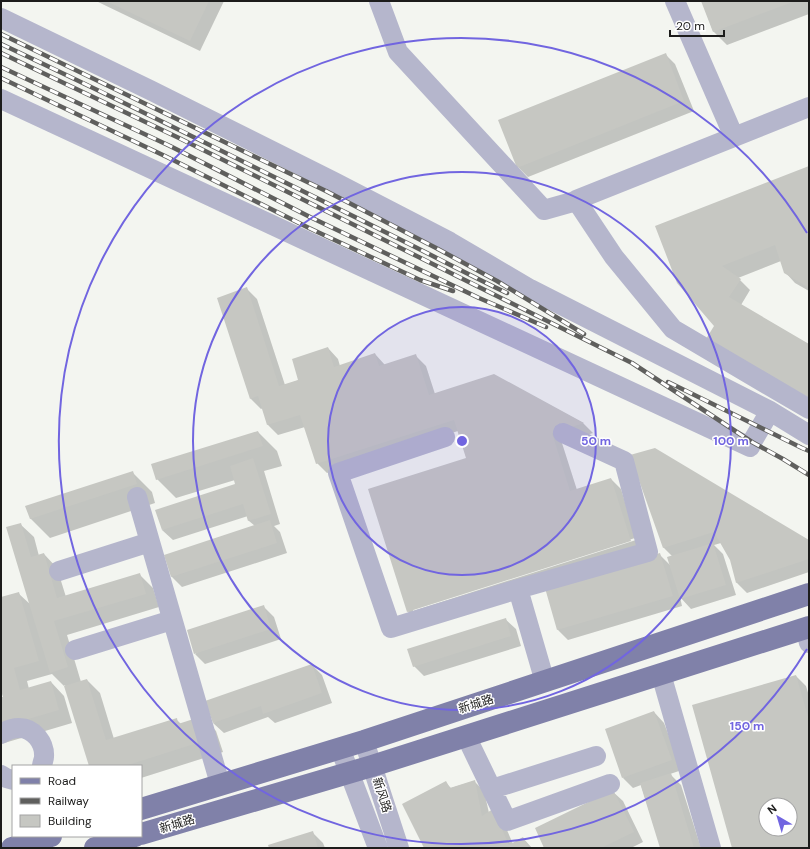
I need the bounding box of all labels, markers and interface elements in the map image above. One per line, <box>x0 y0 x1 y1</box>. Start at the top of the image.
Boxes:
scale bar <box>670 12 724 38</box>
text: 20 m <box>676 18 705 34</box>
text: 50 m <box>581 433 611 449</box>
text: 100 m <box>713 433 749 449</box>
centre of rings <box>455 434 469 448</box>
street label: 新城路 <box>456 691 496 717</box>
text: 150 m <box>730 718 764 734</box>
legend <box>12 765 142 837</box>
text: Road <box>48 773 76 789</box>
street label: 新风路 <box>369 775 395 815</box>
text: Railway <box>48 793 89 809</box>
north arrow <box>758 797 798 837</box>
text: N <box>764 801 779 817</box>
street label: 新城路 <box>157 811 197 837</box>
text: Building <box>48 813 92 829</box>

